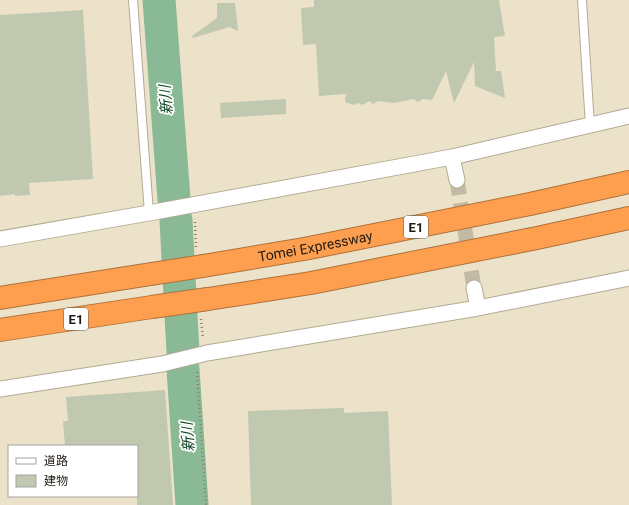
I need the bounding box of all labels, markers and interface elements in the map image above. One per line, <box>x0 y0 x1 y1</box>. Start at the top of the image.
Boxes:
water label: 新川 <box>156 82 176 116</box>
road number: E1 <box>404 216 428 238</box>
street label: Tomei Expressway <box>257 227 374 265</box>
road number: E1 <box>64 308 88 330</box>
water label: 新川 <box>178 419 198 453</box>
legend <box>8 445 138 497</box>
text: 道路 <box>44 454 68 468</box>
text: 建物 <box>44 474 68 488</box>

